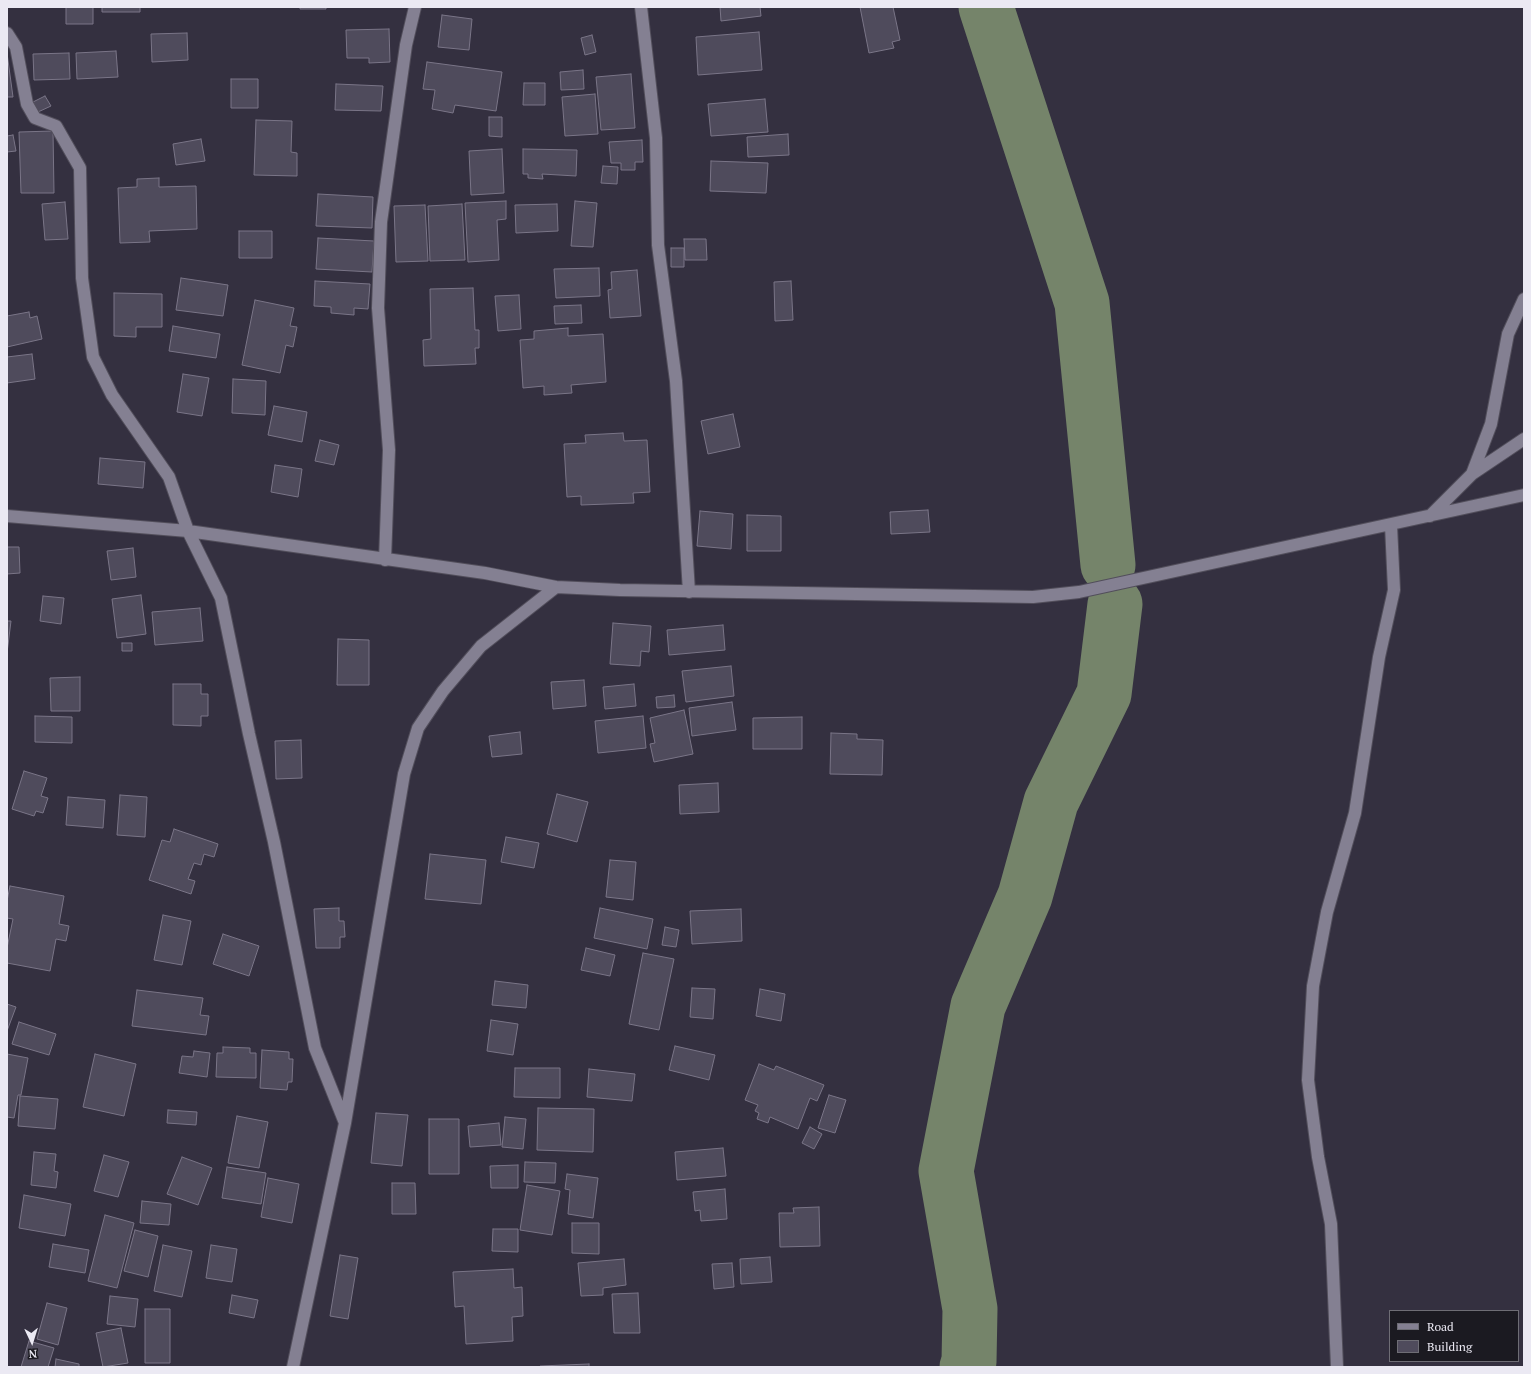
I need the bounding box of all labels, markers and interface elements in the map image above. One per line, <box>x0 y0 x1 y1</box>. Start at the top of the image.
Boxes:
legend <box>1389 1310 1519 1362</box>
text: Road <box>1427 1319 1454 1334</box>
north arrow <box>12 1322 52 1362</box>
text: Building <box>1427 1339 1472 1354</box>
text: N <box>28 1347 37 1361</box>

